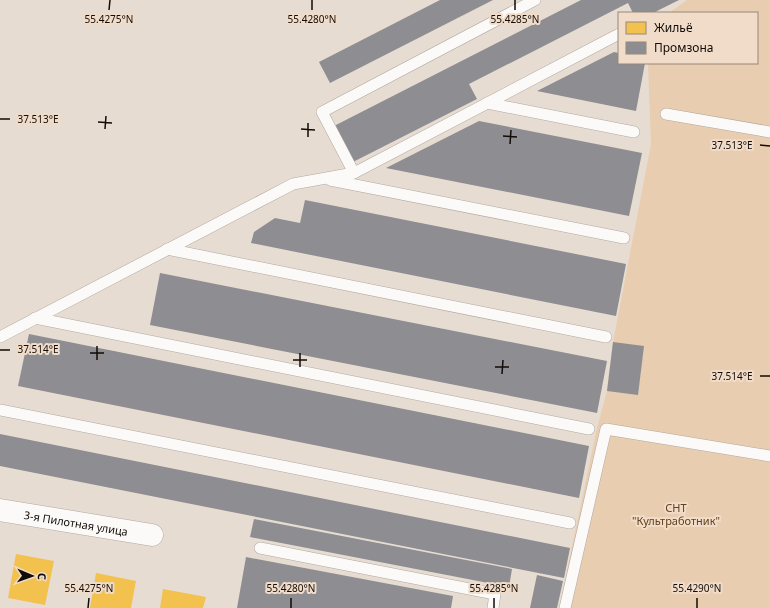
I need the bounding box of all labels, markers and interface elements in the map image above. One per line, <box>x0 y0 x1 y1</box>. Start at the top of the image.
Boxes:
text: 55.4275°N <box>85 12 133 26</box>
text: 55.4280°N <box>288 12 336 26</box>
text: 55.4285°N <box>491 12 539 26</box>
legend <box>618 12 758 64</box>
text: Жильё <box>654 19 693 36</box>
text: Промзона <box>654 39 713 56</box>
text: 37.513°E <box>17 112 59 126</box>
text: 37.513°E <box>711 138 753 152</box>
text: 37.514°E <box>17 342 59 356</box>
text: 37.514°E <box>711 369 753 383</box>
park label: СНТ "Культработник" <box>632 500 720 528</box>
street label: 3-я Пилотная улица <box>23 507 129 538</box>
north arrow <box>12 556 52 596</box>
text: С <box>35 573 50 580</box>
text: 55.4275°N <box>65 581 113 595</box>
text: 55.4280°N <box>267 581 315 595</box>
text: 55.4285°N <box>470 581 518 595</box>
text: 55.4290°N <box>673 581 721 595</box>

